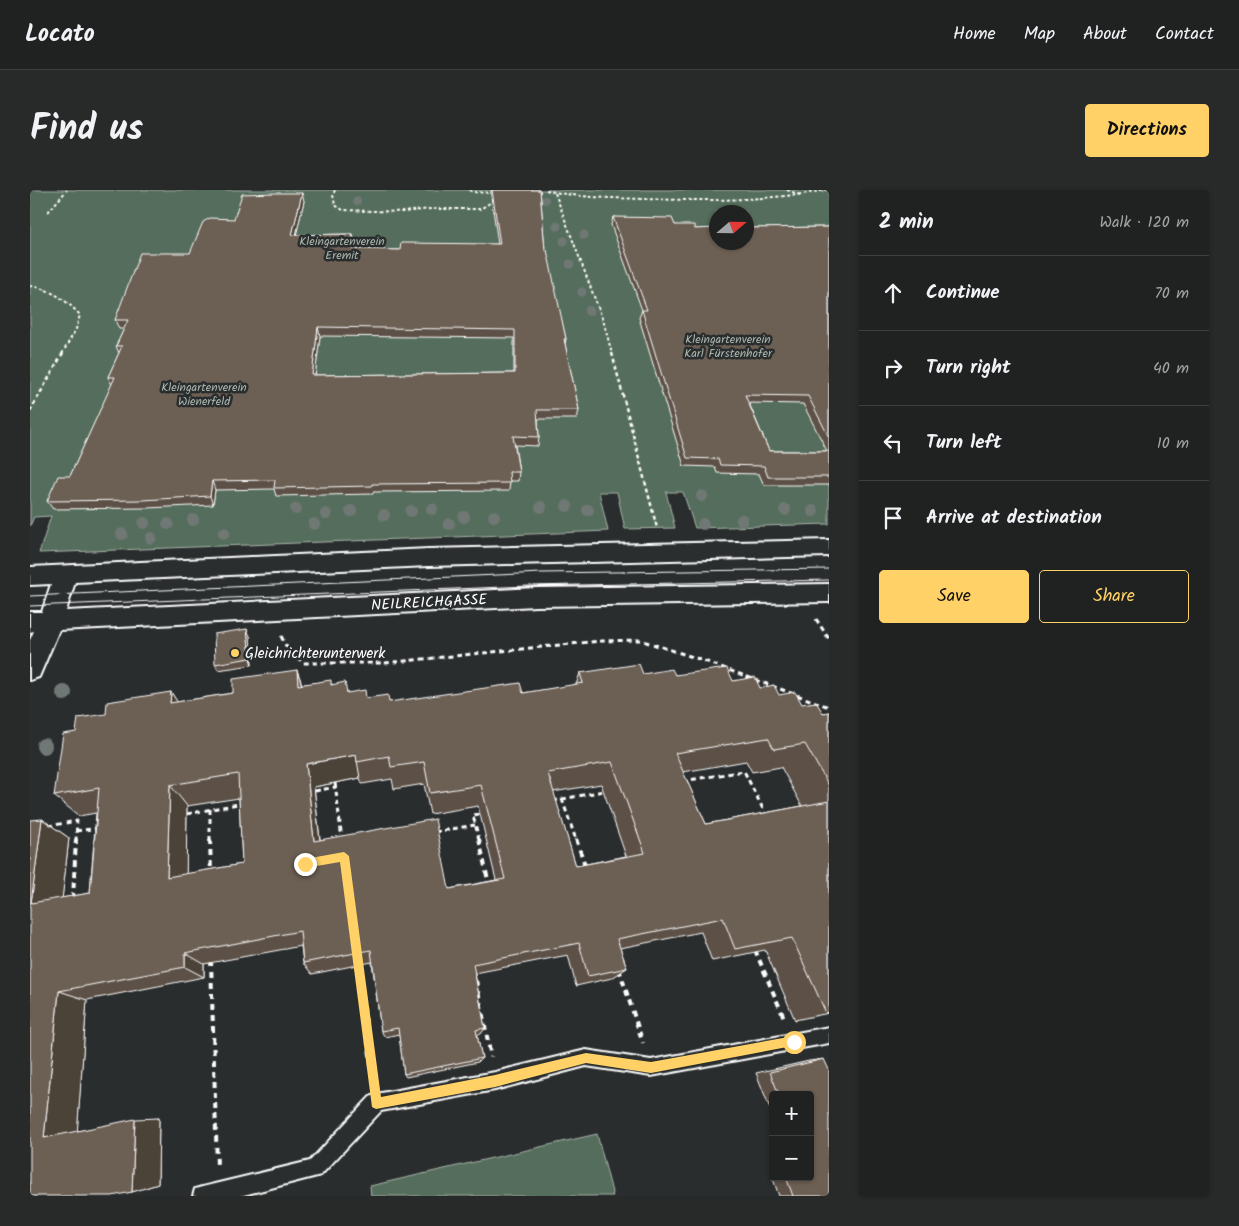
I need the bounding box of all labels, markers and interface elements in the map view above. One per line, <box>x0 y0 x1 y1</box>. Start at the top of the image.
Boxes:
text: Locato <box>25 15 95 54</box>
text: Home <box>953 20 996 49</box>
text: Map <box>1024 20 1055 49</box>
text: About <box>1083 20 1127 49</box>
text: Contact <box>1155 20 1214 49</box>
text: Find us <box>30 102 143 158</box>
button: Directions <box>1085 104 1209 157</box>
north arrow <box>709 205 754 250</box>
text: 2 min <box>879 206 934 239</box>
text: Walk · 120 m <box>1099 210 1189 235</box>
park label: Kleingartenverein Eremit <box>299 232 385 265</box>
text: Continue <box>926 278 999 308</box>
icon: ahead <box>879 279 907 307</box>
text: 70 m <box>1154 281 1189 306</box>
park label: Kleingartenverein Karl Fürstenhofer <box>684 330 773 363</box>
text: Turn right <box>926 353 1011 383</box>
icon: right <box>879 354 907 382</box>
text: 40 m <box>1153 356 1189 381</box>
park label: Kleingartenverein Wienerfeld <box>161 378 247 411</box>
text: Turn left <box>926 428 1001 458</box>
icon: left <box>879 429 907 457</box>
text: 10 m <box>1157 431 1189 456</box>
text: Arrive at destination <box>926 503 1102 533</box>
icon: arrive <box>879 504 907 532</box>
button: Save <box>879 570 1029 623</box>
button: Share <box>1039 570 1189 623</box>
street label: NEILREICHGASSE <box>371 588 489 618</box>
place label: Gleichrichterunterwerk <box>245 642 386 666</box>
marker: Gleichrichterunterwerk <box>229 647 241 659</box>
route end <box>294 853 317 876</box>
route start <box>783 1031 806 1054</box>
map controls <box>769 1091 814 1181</box>
button: + <box>769 1091 814 1136</box>
button: − <box>769 1136 814 1181</box>

